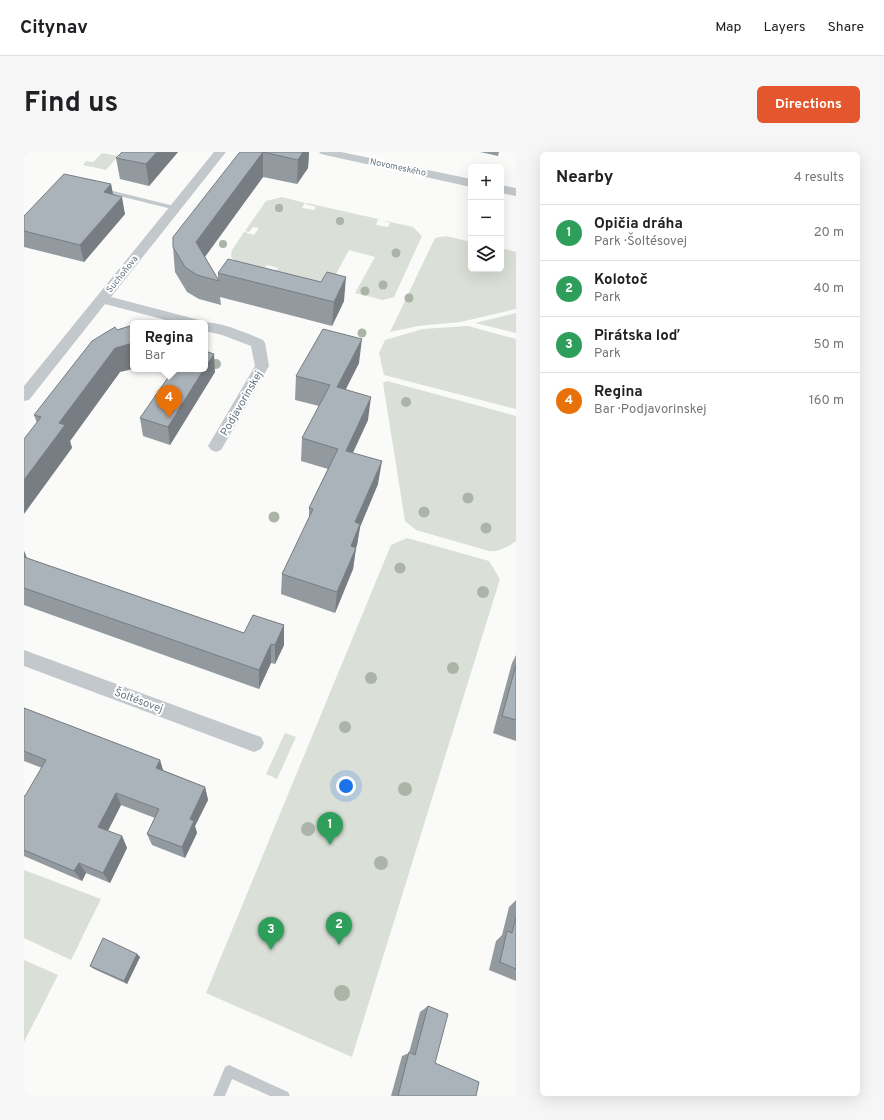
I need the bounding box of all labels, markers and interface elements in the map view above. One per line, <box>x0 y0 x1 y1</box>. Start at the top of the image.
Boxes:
text: Citynav <box>20 16 88 40</box>
text: Map <box>715 19 741 36</box>
text: Layers <box>763 19 805 36</box>
text: Share <box>827 19 864 36</box>
text: Find us <box>24 86 118 122</box>
button: Directions <box>757 86 860 123</box>
street label: Novomeského <box>369 156 427 179</box>
map controls <box>468 164 504 272</box>
button: + <box>468 164 504 200</box>
text: Nearby <box>556 167 613 189</box>
text: 4 results <box>794 170 844 186</box>
button: − <box>468 200 504 236</box>
text: Opičia dráha <box>594 215 683 234</box>
text: 1 <box>566 225 572 241</box>
text: 20 m <box>814 225 844 241</box>
text: Park · Šoltésovej <box>594 234 687 250</box>
button: layers <box>468 236 504 272</box>
street label: Suchoňova <box>104 253 141 295</box>
text: Kolotoč <box>594 271 648 290</box>
text: 2 <box>565 281 573 297</box>
text: 40 m <box>814 281 844 297</box>
text: Park <box>594 290 621 306</box>
popup <box>130 320 208 372</box>
text: Pirátska loď <box>594 327 680 346</box>
text: Regina <box>145 329 193 348</box>
text: 3 <box>565 337 573 353</box>
text: 50 m <box>814 337 844 353</box>
text: Park <box>594 346 621 362</box>
text: Bar <box>145 348 165 364</box>
street label: Podjavorinskej <box>218 369 266 438</box>
text: Regina <box>594 383 643 402</box>
pin: 4 <box>156 385 182 418</box>
text: 4 <box>565 393 573 409</box>
text: 160 m <box>809 393 844 409</box>
text: Bar · Podjavorinskej <box>594 402 707 418</box>
street label: Šoltésovej <box>112 685 165 716</box>
your location <box>336 776 356 796</box>
pin: 1 <box>317 812 343 845</box>
pin: 2 <box>326 912 352 945</box>
pin: 3 <box>258 917 284 950</box>

